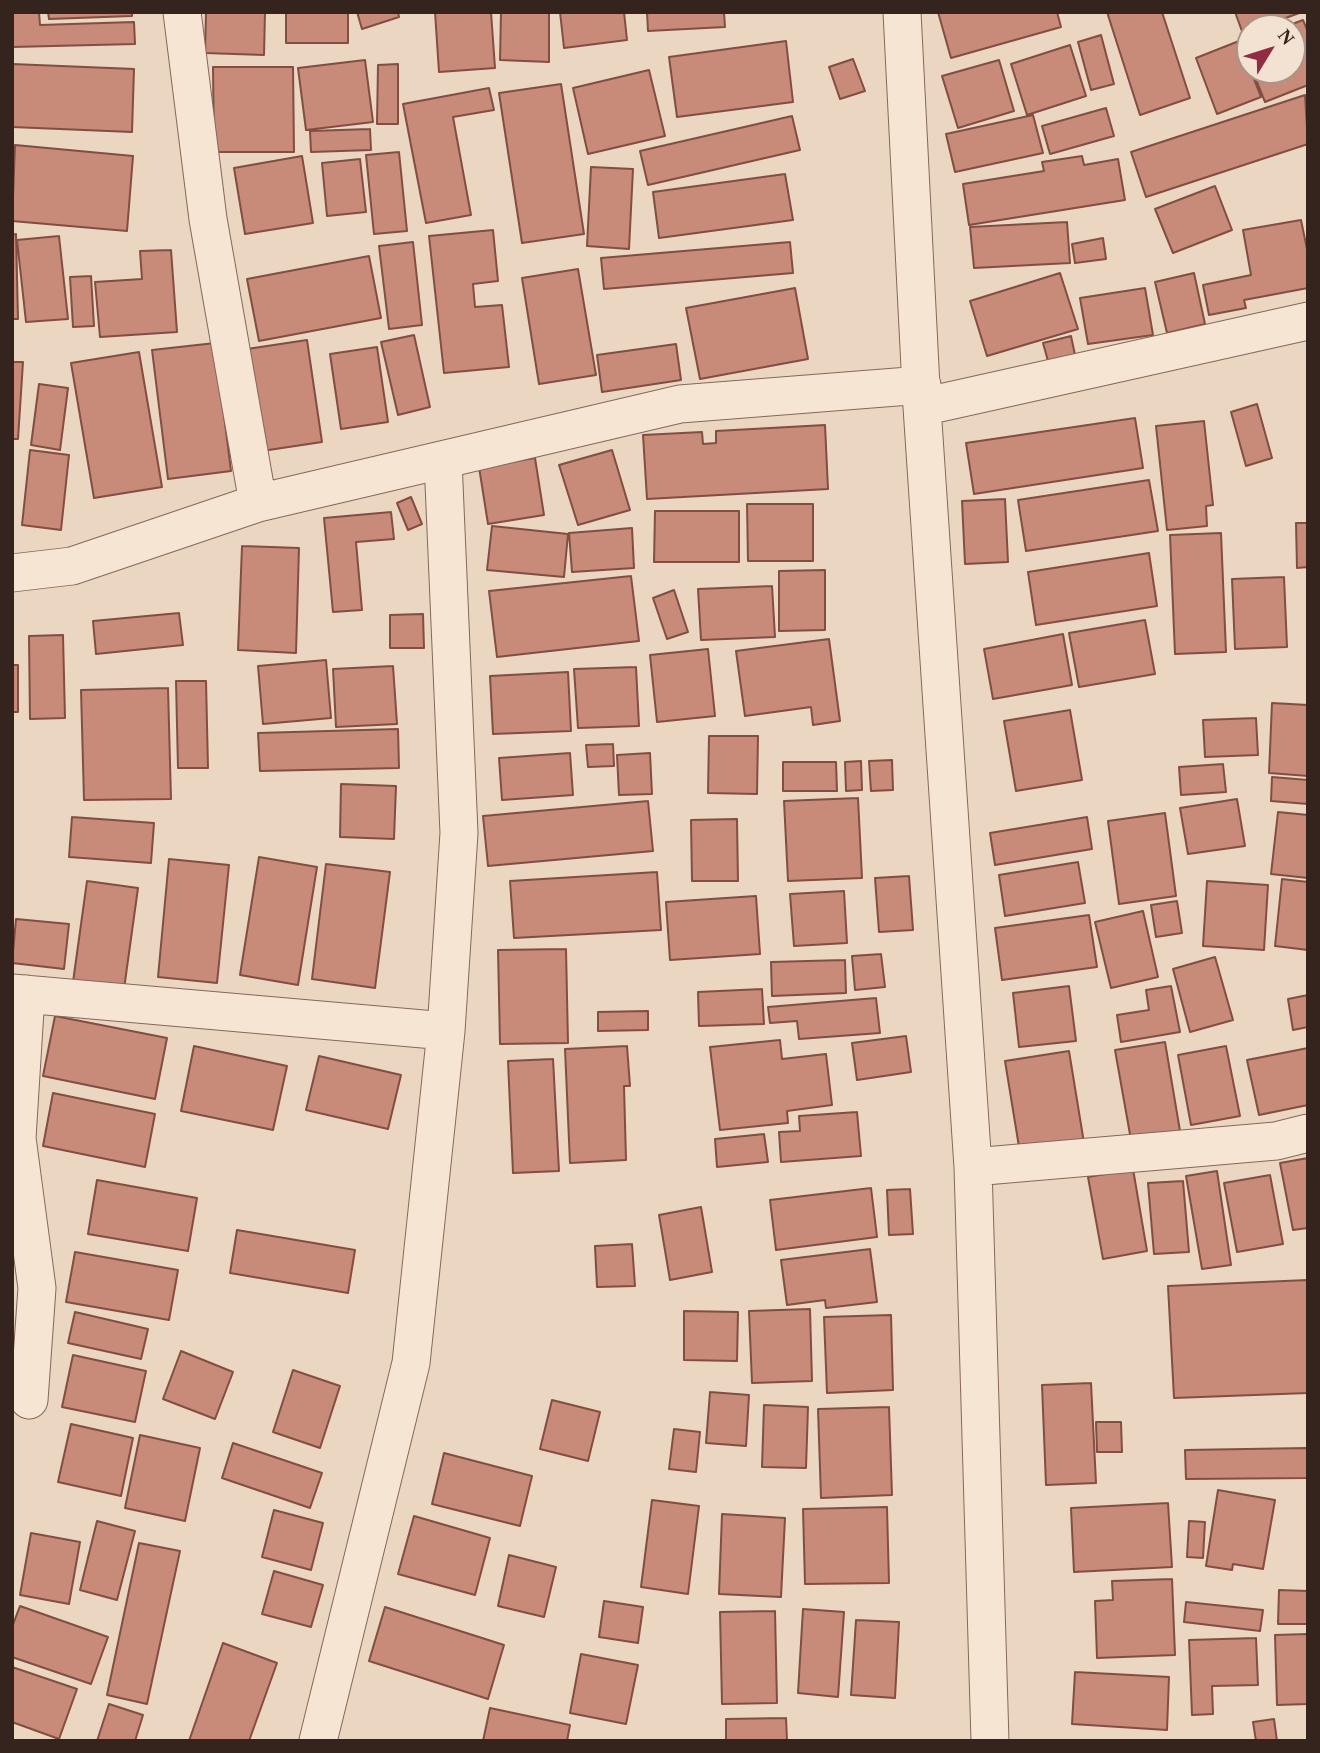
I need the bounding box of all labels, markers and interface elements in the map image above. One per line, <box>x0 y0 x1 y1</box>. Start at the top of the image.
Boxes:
north arrow <box>1236 14 1306 84</box>
text: N <box>1274 25 1299 49</box>

